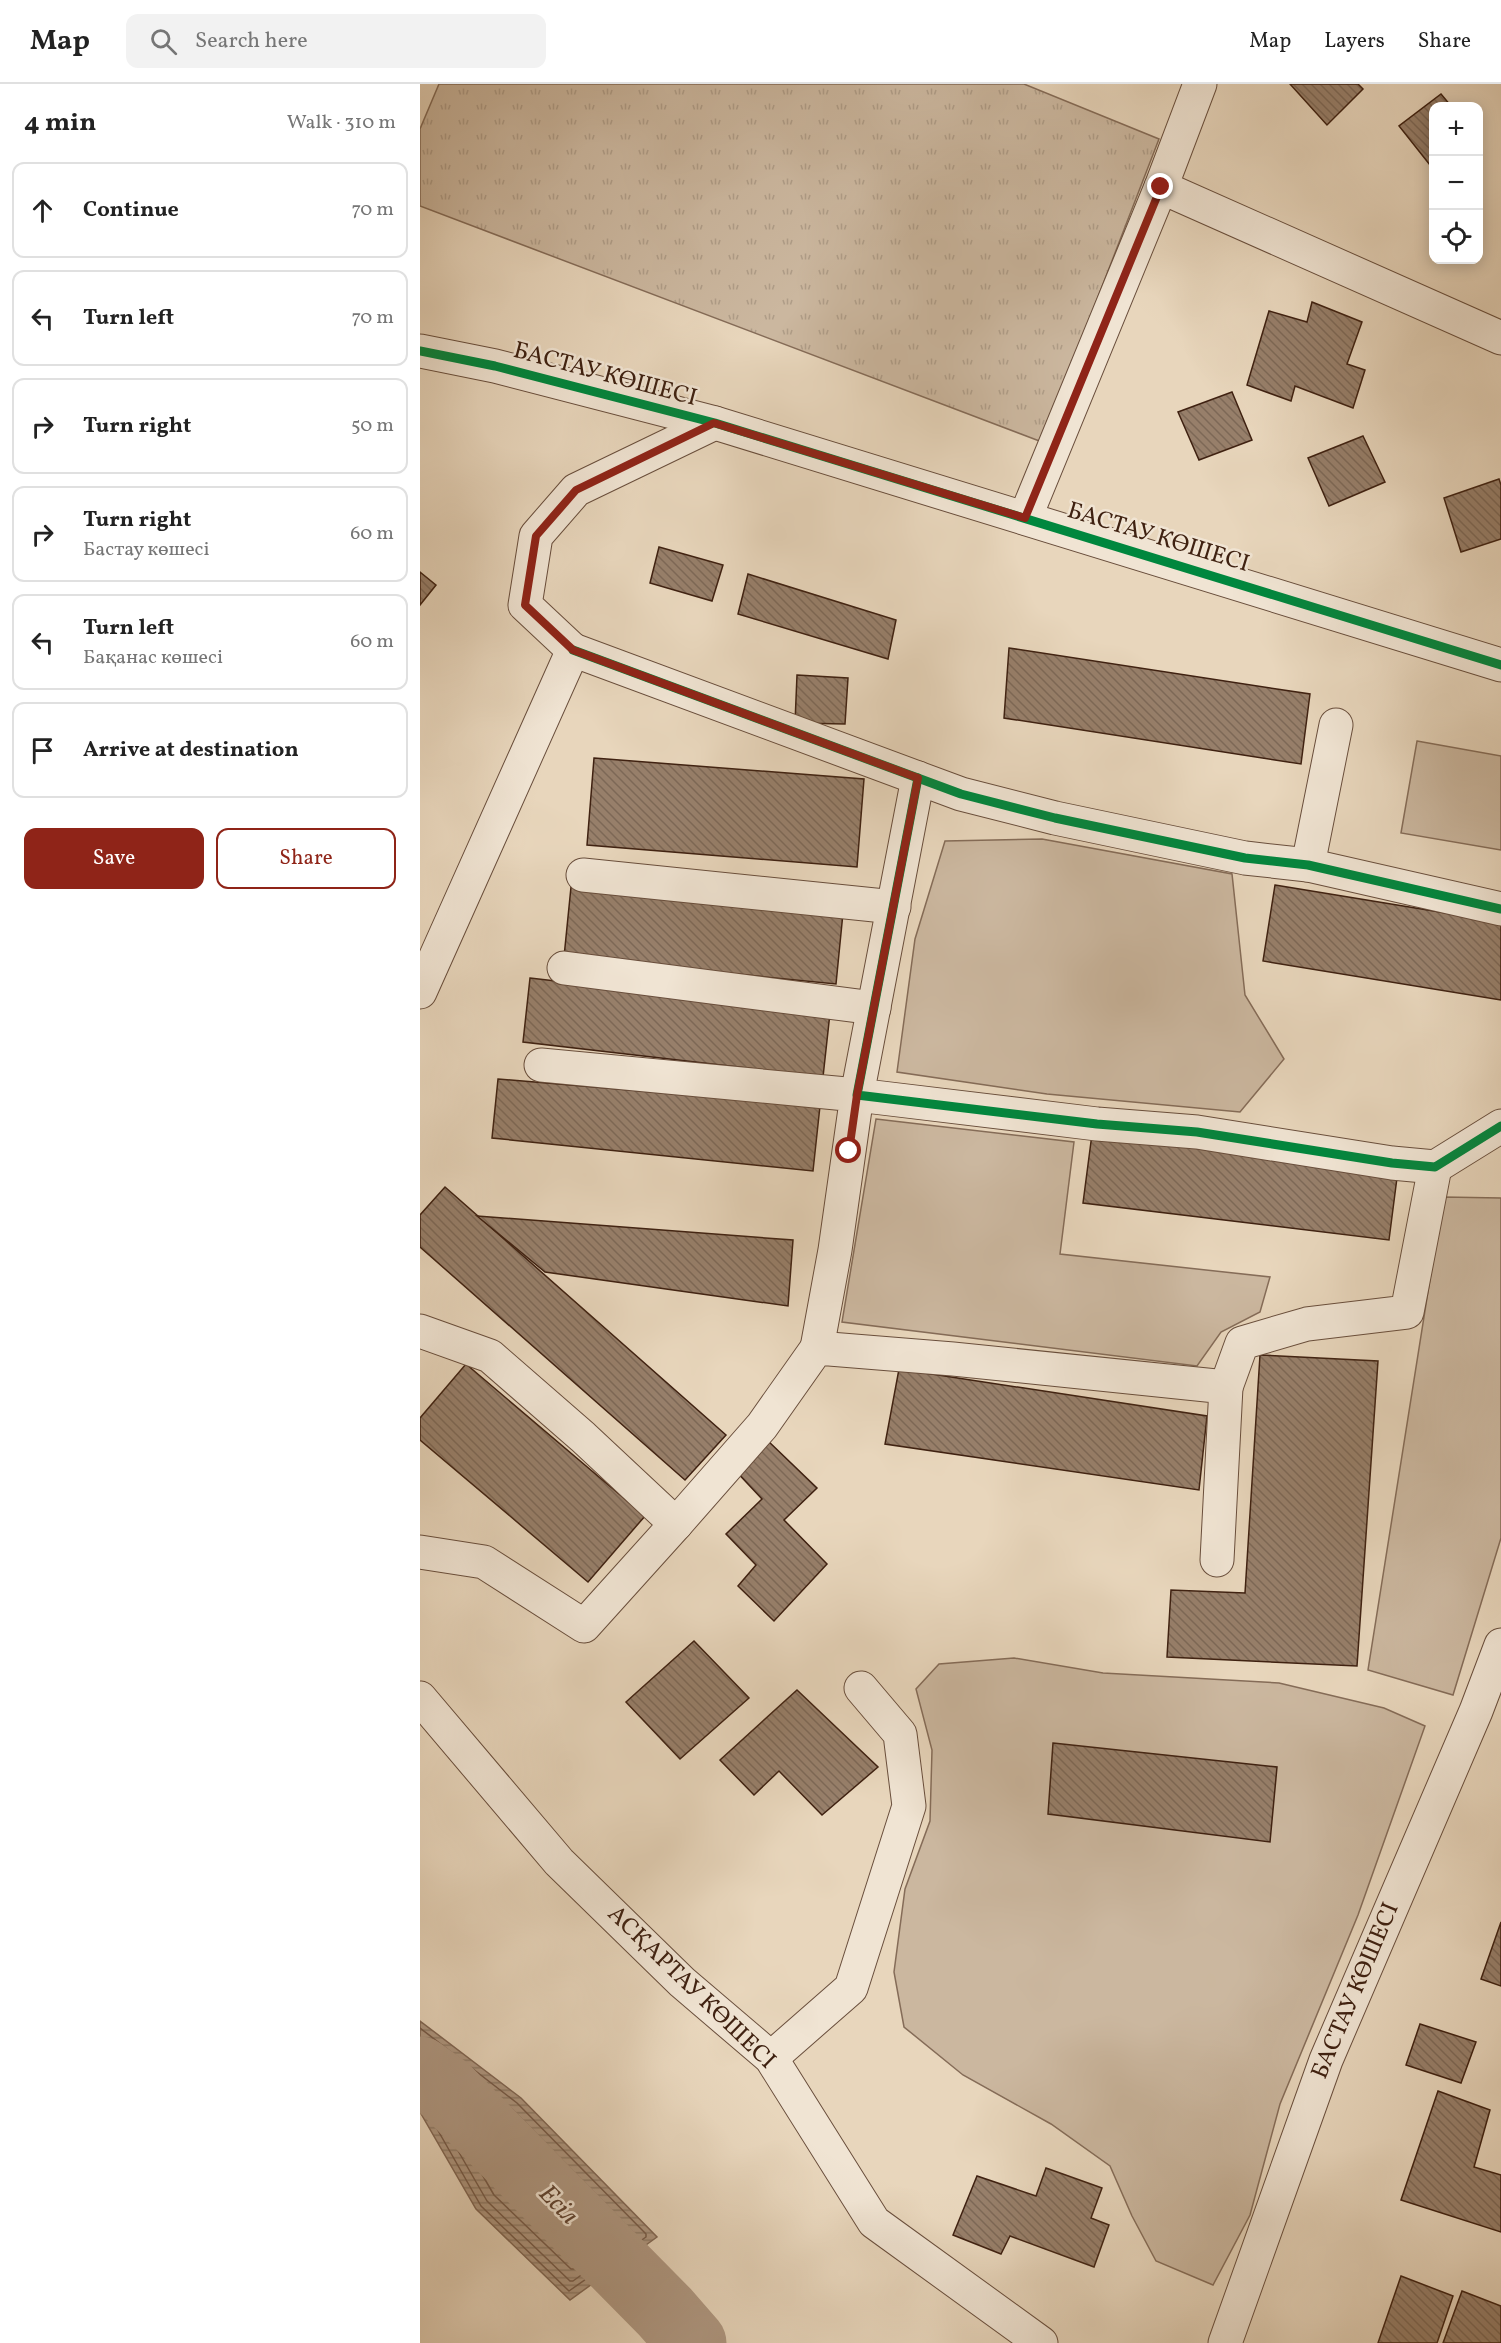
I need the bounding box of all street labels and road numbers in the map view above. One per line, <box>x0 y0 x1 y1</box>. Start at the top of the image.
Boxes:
street label: БАСТАУ КӨШЕСІ <box>509 334 701 416</box>
street label: БАСТАУ КӨШЕСІ <box>1063 494 1253 582</box>
street label: БАСТАУ КӨШЕСІ <box>1303 1897 1409 2085</box>
street label: АСҚАРТАУ КӨШЕСІ <box>599 1898 783 2078</box>

